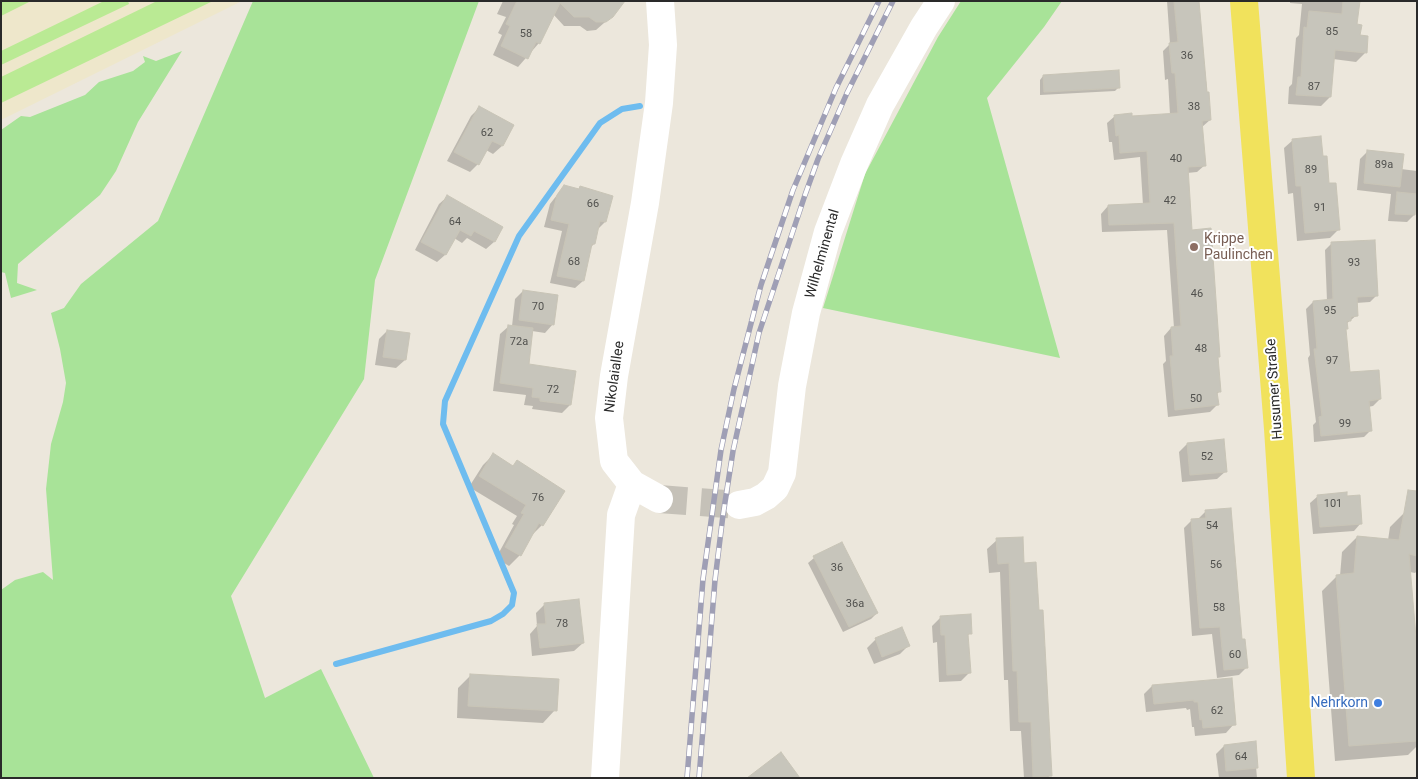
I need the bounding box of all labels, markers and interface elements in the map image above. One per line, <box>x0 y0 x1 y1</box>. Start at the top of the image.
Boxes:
house number: 85 <box>1326 25 1338 39</box>
house number: 58 <box>520 27 532 41</box>
house number: 36 <box>1181 49 1193 63</box>
house number: 87 <box>1308 80 1320 94</box>
house number: 38 <box>1188 100 1200 114</box>
house number: 62 <box>481 126 493 140</box>
house number: 40 <box>1170 152 1182 166</box>
house number: 89a <box>1375 158 1393 172</box>
house number: 89 <box>1305 163 1317 177</box>
house number: 42 <box>1164 194 1176 208</box>
house number: 66 <box>587 197 599 211</box>
house number: 91 <box>1314 201 1326 215</box>
street label: Wilhelminental <box>802 207 844 301</box>
house number: 64 <box>449 215 461 229</box>
place label: Krippe Paulinchen <box>1204 231 1273 264</box>
marker: Krippe Paulinchen <box>1188 241 1200 253</box>
house number: 68 <box>568 255 580 269</box>
house number: 93 <box>1348 256 1360 270</box>
house number: 46 <box>1191 287 1203 301</box>
house number: 70 <box>532 300 544 314</box>
house number: 95 <box>1324 304 1336 318</box>
house number: 72a <box>510 335 528 349</box>
street label: Husumer Straße <box>1263 338 1287 440</box>
street label: Nikolaiallee <box>602 340 628 414</box>
house number: 48 <box>1195 342 1207 356</box>
house number: 97 <box>1326 354 1338 368</box>
house number: 72 <box>547 383 559 397</box>
house number: 50 <box>1190 392 1202 406</box>
house number: 99 <box>1339 417 1351 431</box>
house number: 52 <box>1201 450 1213 464</box>
house number: 76 <box>532 491 544 505</box>
house number: 101 <box>1324 497 1342 511</box>
house number: 54 <box>1206 519 1218 533</box>
house number: 56 <box>1210 558 1222 572</box>
house number: 36 <box>831 561 843 575</box>
house number: 36a <box>846 597 864 611</box>
house number: 58 <box>1213 601 1225 615</box>
house number: 78 <box>556 617 568 631</box>
house number: 60 <box>1229 648 1241 662</box>
place label: Nehrkorn <box>1311 695 1368 711</box>
marker: Nehrkorn <box>1372 697 1384 709</box>
house number: 62 <box>1211 704 1223 718</box>
house number: 64 <box>1235 750 1247 764</box>

